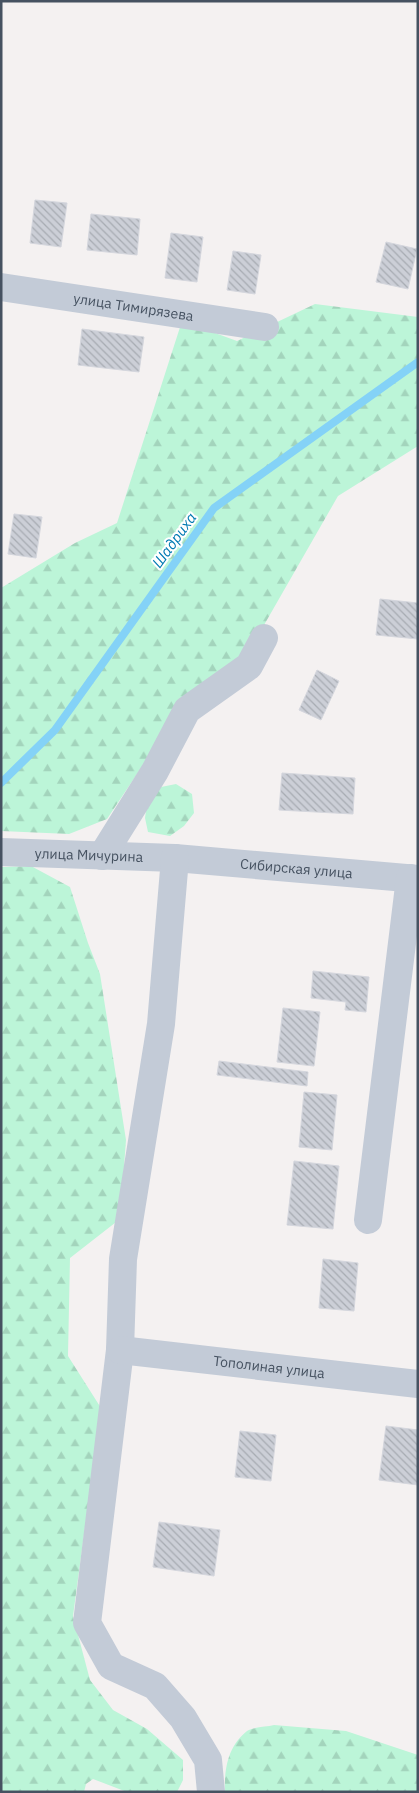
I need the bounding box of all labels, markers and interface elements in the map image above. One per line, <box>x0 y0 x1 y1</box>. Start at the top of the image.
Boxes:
street label: улица Тимирязева <box>72 289 195 325</box>
water label: Шадриха <box>148 508 201 571</box>
street label: улица Мичурина <box>34 844 144 866</box>
street label: Сибирская улица <box>239 855 354 882</box>
street label: Тополиная улица <box>212 1352 326 1382</box>

